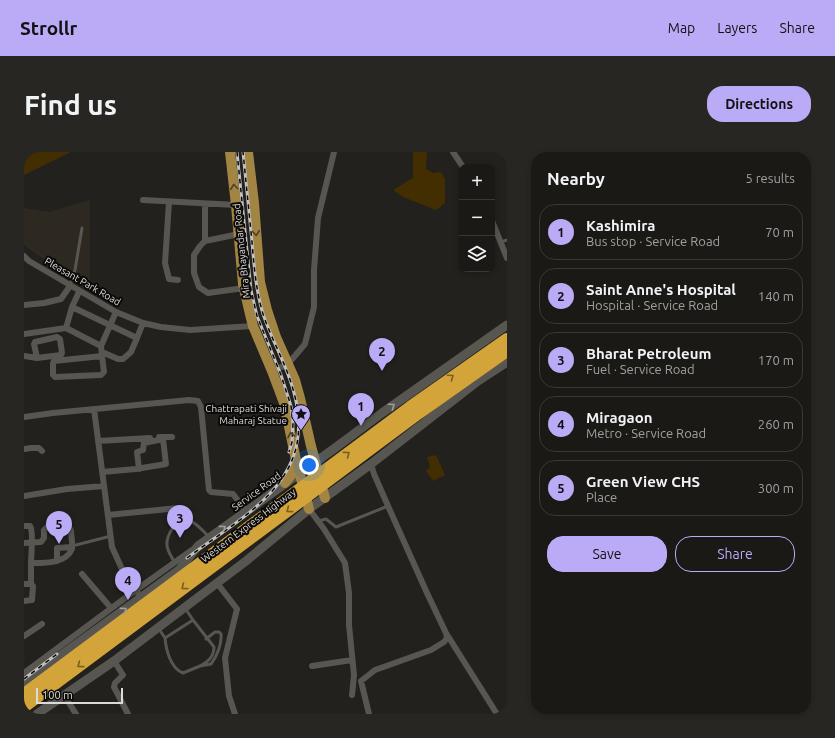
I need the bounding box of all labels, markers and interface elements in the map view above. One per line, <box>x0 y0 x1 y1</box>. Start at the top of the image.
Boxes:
text: Strollr <box>20 17 77 39</box>
text: Map <box>668 20 695 36</box>
text: Layers <box>717 20 757 36</box>
text: Share <box>779 20 815 36</box>
button: Directions <box>707 86 811 122</box>
text: Find us <box>24 89 117 120</box>
map controls <box>459 164 495 272</box>
button: + <box>459 164 495 200</box>
text: Nearby <box>547 169 605 188</box>
text: 5 results <box>745 171 795 185</box>
one-way arrow <box>230 184 239 190</box>
button: − <box>459 200 495 236</box>
street label: Mira Bhayandar Road <box>231 203 252 299</box>
text: Kashimira <box>586 217 655 234</box>
text: 1 <box>557 225 565 239</box>
text: 70 m <box>765 225 794 239</box>
one-way arrow <box>252 230 261 236</box>
text: Bus stop · Service Road <box>586 234 720 248</box>
button: layers <box>459 236 495 272</box>
street label: Pleasant Park Road <box>43 255 123 308</box>
text: Saint Anne's Hospital <box>586 281 736 298</box>
text: 2 <box>557 289 565 303</box>
text: 140 m <box>758 289 794 303</box>
text: Hospital · Service Road <box>586 298 718 312</box>
pin: 2 <box>369 338 395 371</box>
text: Bharat Petroleum <box>586 345 711 362</box>
text: 3 <box>557 353 565 367</box>
text: 170 m <box>758 353 794 367</box>
text: Fuel · Service Road <box>586 362 695 376</box>
one-way arrow <box>447 374 454 382</box>
pin: 1 <box>348 393 374 426</box>
place label: Chattrapati Shivaji Maharaj Statue <box>205 403 287 426</box>
place icon: Chattrapati Shivaji Maharaj Statue <box>290 403 312 431</box>
one-way arrow <box>387 404 394 411</box>
text: Miragaon <box>586 409 653 426</box>
text: 4 <box>557 417 565 431</box>
text: 260 m <box>758 417 794 431</box>
text: Metro · Service Road <box>586 426 706 440</box>
one-way arrow <box>287 432 295 438</box>
one-way arrow <box>342 452 349 459</box>
your location <box>299 455 319 475</box>
street label: Service Road <box>230 470 283 513</box>
text: Green View CHS <box>586 473 700 490</box>
text: 5 <box>557 481 565 495</box>
text: 300 m <box>758 481 794 495</box>
street label: Western Express Highway <box>199 486 298 565</box>
text: Place <box>586 490 617 504</box>
pin: 3 <box>167 505 193 538</box>
one-way arrow <box>286 505 293 512</box>
pin: 5 <box>46 511 72 544</box>
one-way arrow <box>219 525 226 532</box>
button: Save <box>547 536 667 572</box>
button: Share <box>675 536 795 572</box>
pin: 4 <box>115 567 141 600</box>
one-way arrow <box>182 583 189 590</box>
one-way arrow <box>119 608 126 615</box>
one-way arrow <box>77 660 84 668</box>
scale bar <box>36 686 123 705</box>
text: 100 m <box>42 689 73 701</box>

